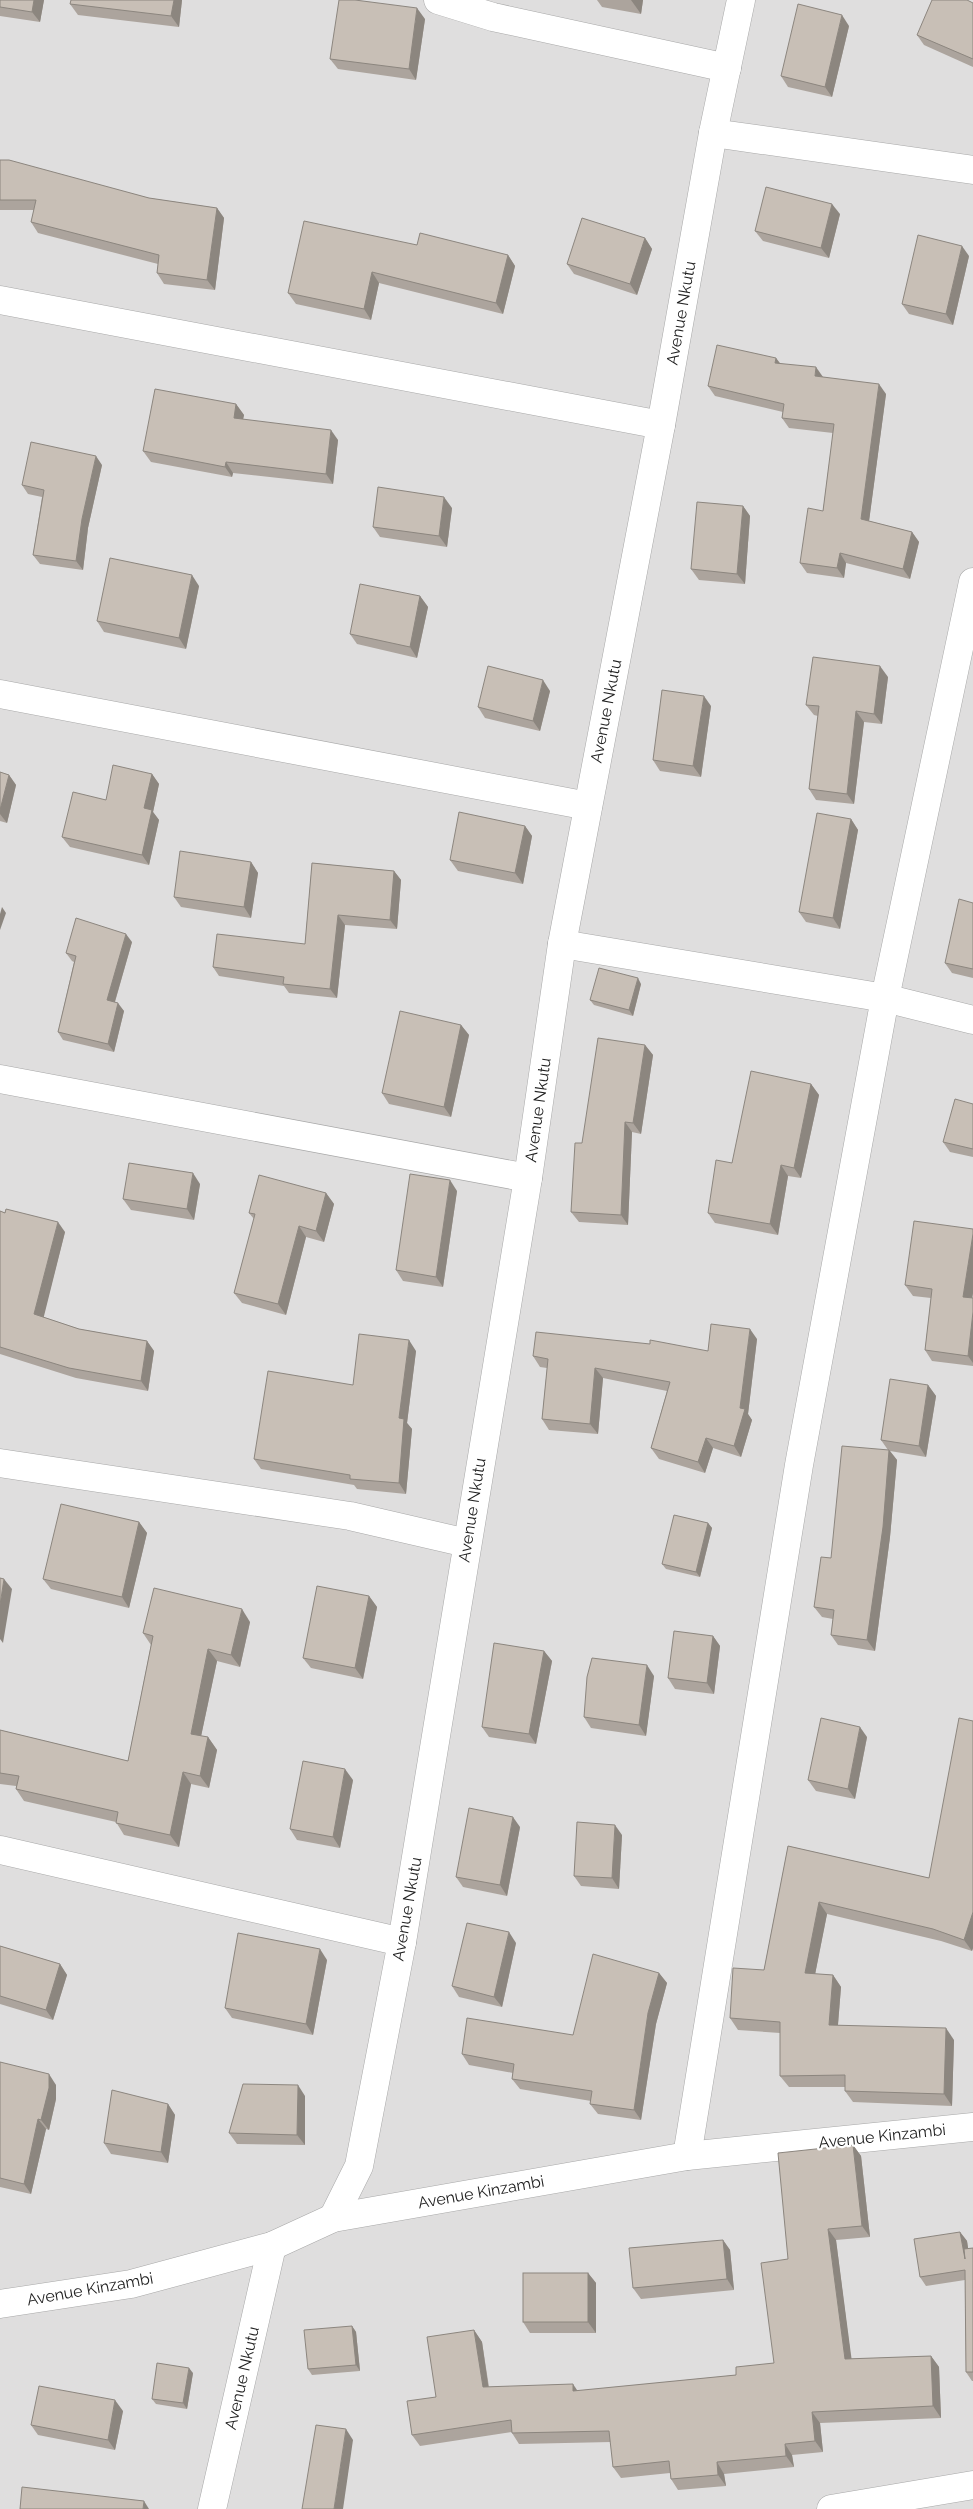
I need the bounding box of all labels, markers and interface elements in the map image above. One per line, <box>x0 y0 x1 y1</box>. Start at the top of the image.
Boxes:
street label: Avenue Nkutu <box>662 259 700 367</box>
street label: Avenue Nkutu <box>587 657 625 765</box>
street label: Avenue Nkutu <box>521 1056 555 1164</box>
street label: Avenue Nkutu <box>454 1456 490 1564</box>
street label: Avenue Nkutu <box>388 1855 426 1963</box>
street label: Avenue Kinzambi <box>817 2120 947 2152</box>
street label: Avenue Kinzambi <box>416 2172 546 2212</box>
street label: Avenue Kinzambi <box>25 2269 155 2309</box>
street label: Avenue Nkutu <box>221 2324 263 2432</box>

